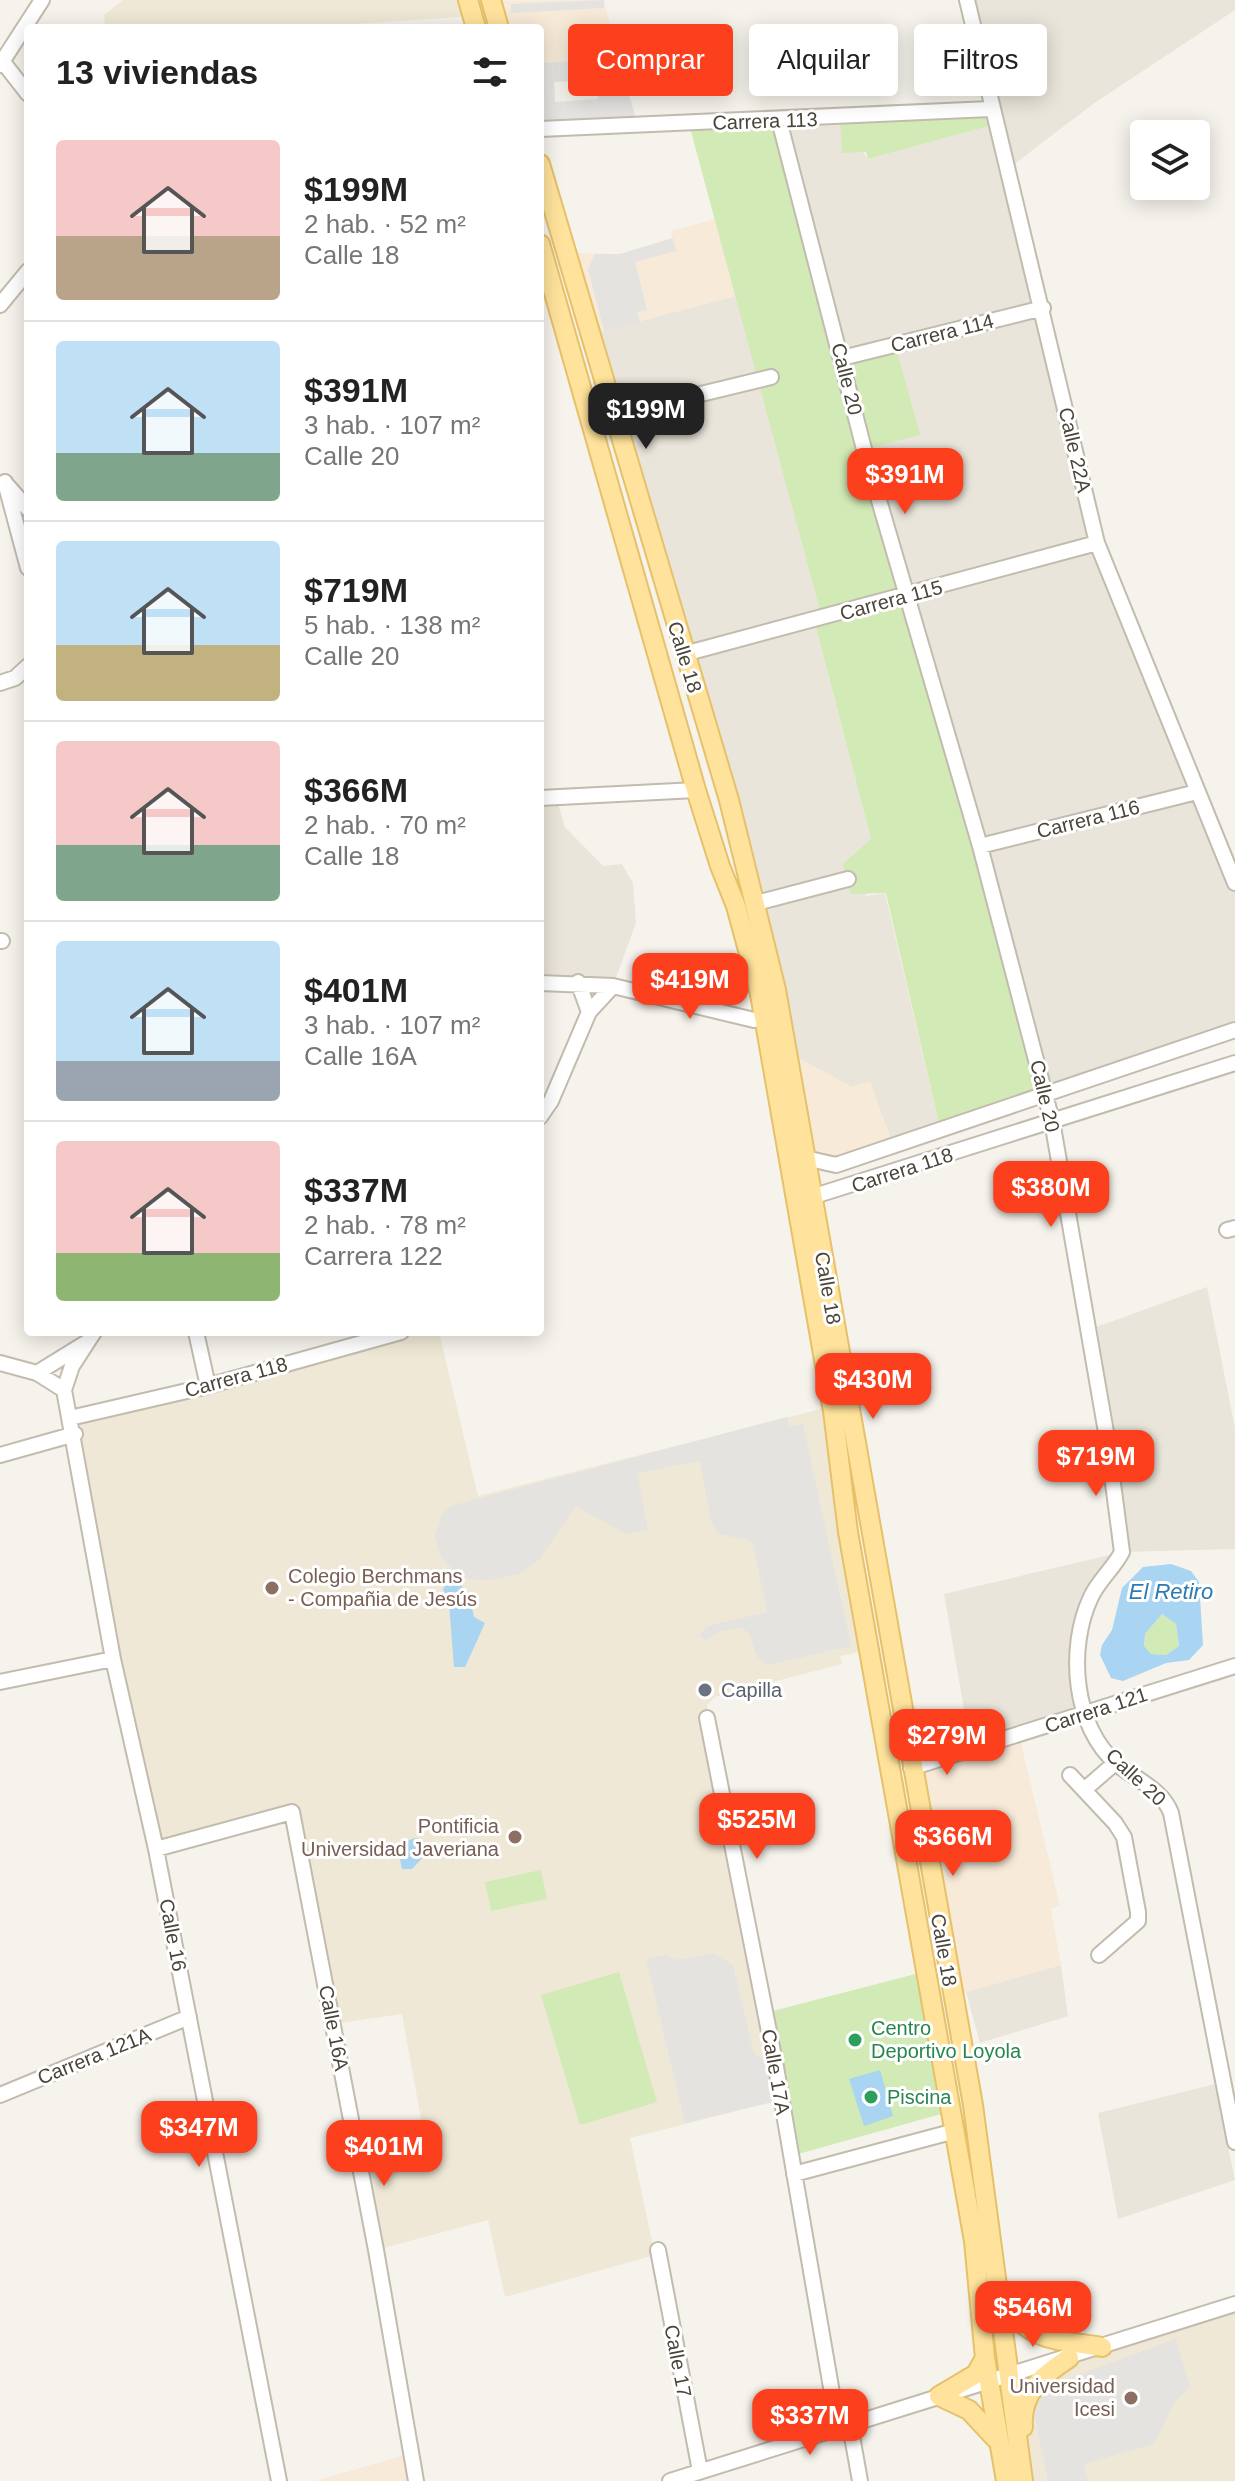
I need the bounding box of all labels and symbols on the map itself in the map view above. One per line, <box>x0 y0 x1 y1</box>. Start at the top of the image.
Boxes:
street label: Carrera 113 <box>712 108 818 134</box>
street label: Carrera 114 <box>888 310 996 356</box>
street label: Calle 20 <box>827 341 867 417</box>
pin: $199M <box>590 383 702 451</box>
street label: Calle 22A <box>1055 405 1096 495</box>
pin: $391M <box>849 448 961 516</box>
street label: Carrera 115 <box>837 576 945 624</box>
street label: Calle 18 <box>664 619 706 695</box>
street label: Carrera 116 <box>1034 796 1142 842</box>
pin: $419M <box>634 953 746 1021</box>
street label: Calle 20 <box>1026 1058 1064 1134</box>
street label: Carrera 118 <box>849 1143 955 1197</box>
pin: $380M <box>995 1161 1107 1229</box>
street label: Calle 18 <box>811 1250 845 1326</box>
street label: Carrera 118 <box>182 1353 290 1401</box>
pin: $430M <box>817 1353 929 1421</box>
pin: $719M <box>1040 1430 1152 1498</box>
place label: Colegio Berchmans - Compañia de Jesús <box>288 1565 477 1610</box>
marker: Colegio Berchmans - Compañia de Jesús <box>263 1579 281 1597</box>
water label: El Retiro <box>1129 1579 1213 1604</box>
place label: Capilla <box>721 1679 783 1701</box>
marker: Capilla <box>696 1681 714 1699</box>
street label: Carrera 121 <box>1042 1683 1150 1737</box>
pin: $279M <box>891 1709 1003 1777</box>
street label: Calle 20 <box>1102 1744 1170 1810</box>
pin: $525M <box>701 1793 813 1861</box>
pin: $366M <box>897 1810 1009 1878</box>
place label: Pontificia Universidad Javeriana <box>301 1815 500 1860</box>
marker: Pontificia Universidad Javeriana <box>506 1828 524 1846</box>
street label: Calle 16 <box>155 1897 191 1973</box>
street label: Calle 18 <box>927 1912 961 1988</box>
street label: Calle 16A <box>315 1983 353 2073</box>
place label: Centro Deportivo Loyola <box>871 2017 1022 2062</box>
street label: Carrera 121A <box>34 2023 154 2089</box>
street label: Calle 17A <box>758 2027 794 2117</box>
marker: Centro Deportivo Loyola <box>846 2031 864 2049</box>
place label: Piscina <box>887 2086 952 2108</box>
marker: Piscina <box>862 2088 880 2106</box>
pin: $347M <box>143 2101 255 2169</box>
pin: $401M <box>328 2120 440 2188</box>
pin: $546M <box>977 2281 1089 2349</box>
street label: Calle 17 <box>660 2323 696 2399</box>
place label: Universidad Icesi <box>1009 2375 1115 2420</box>
pin: $337M <box>754 2389 866 2457</box>
marker: Universidad Icesi <box>1122 2389 1140 2407</box>

